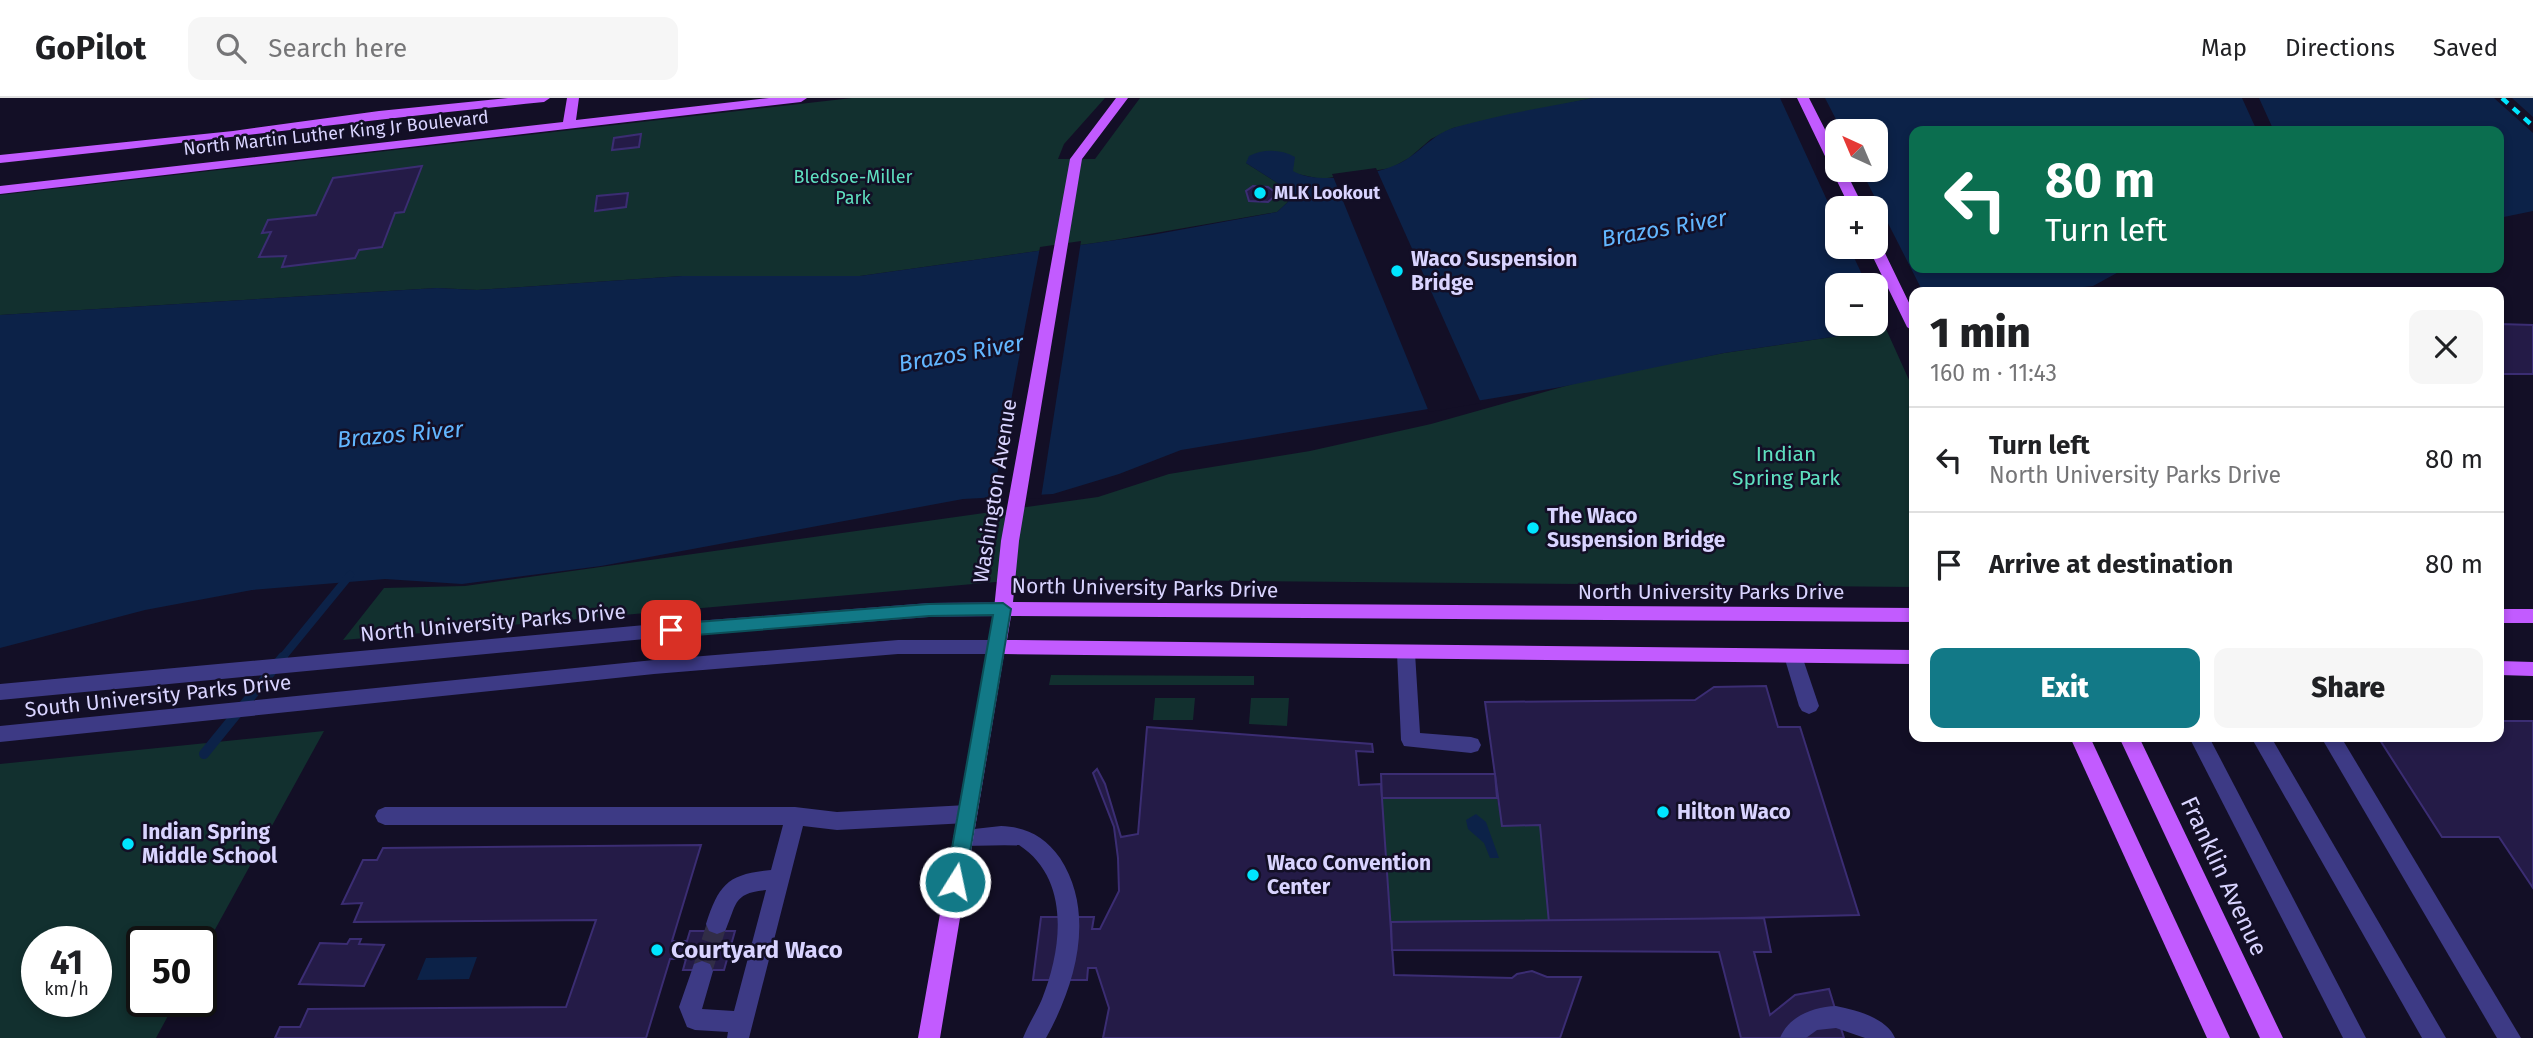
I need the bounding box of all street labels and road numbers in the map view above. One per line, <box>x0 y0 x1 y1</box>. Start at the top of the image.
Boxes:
street label: North Martin Luther King Jr Boulevard <box>182 106 490 160</box>
street label: Washington Avenue <box>968 397 1022 585</box>
street label: North University Parks Drive <box>1011 573 1279 603</box>
street label: North University Parks Drive <box>1578 579 1844 605</box>
street label: North University Parks Drive <box>359 598 627 648</box>
street label: South University Parks Drive <box>23 669 293 723</box>
street label: Franklin Avenue <box>2175 792 2273 960</box>

